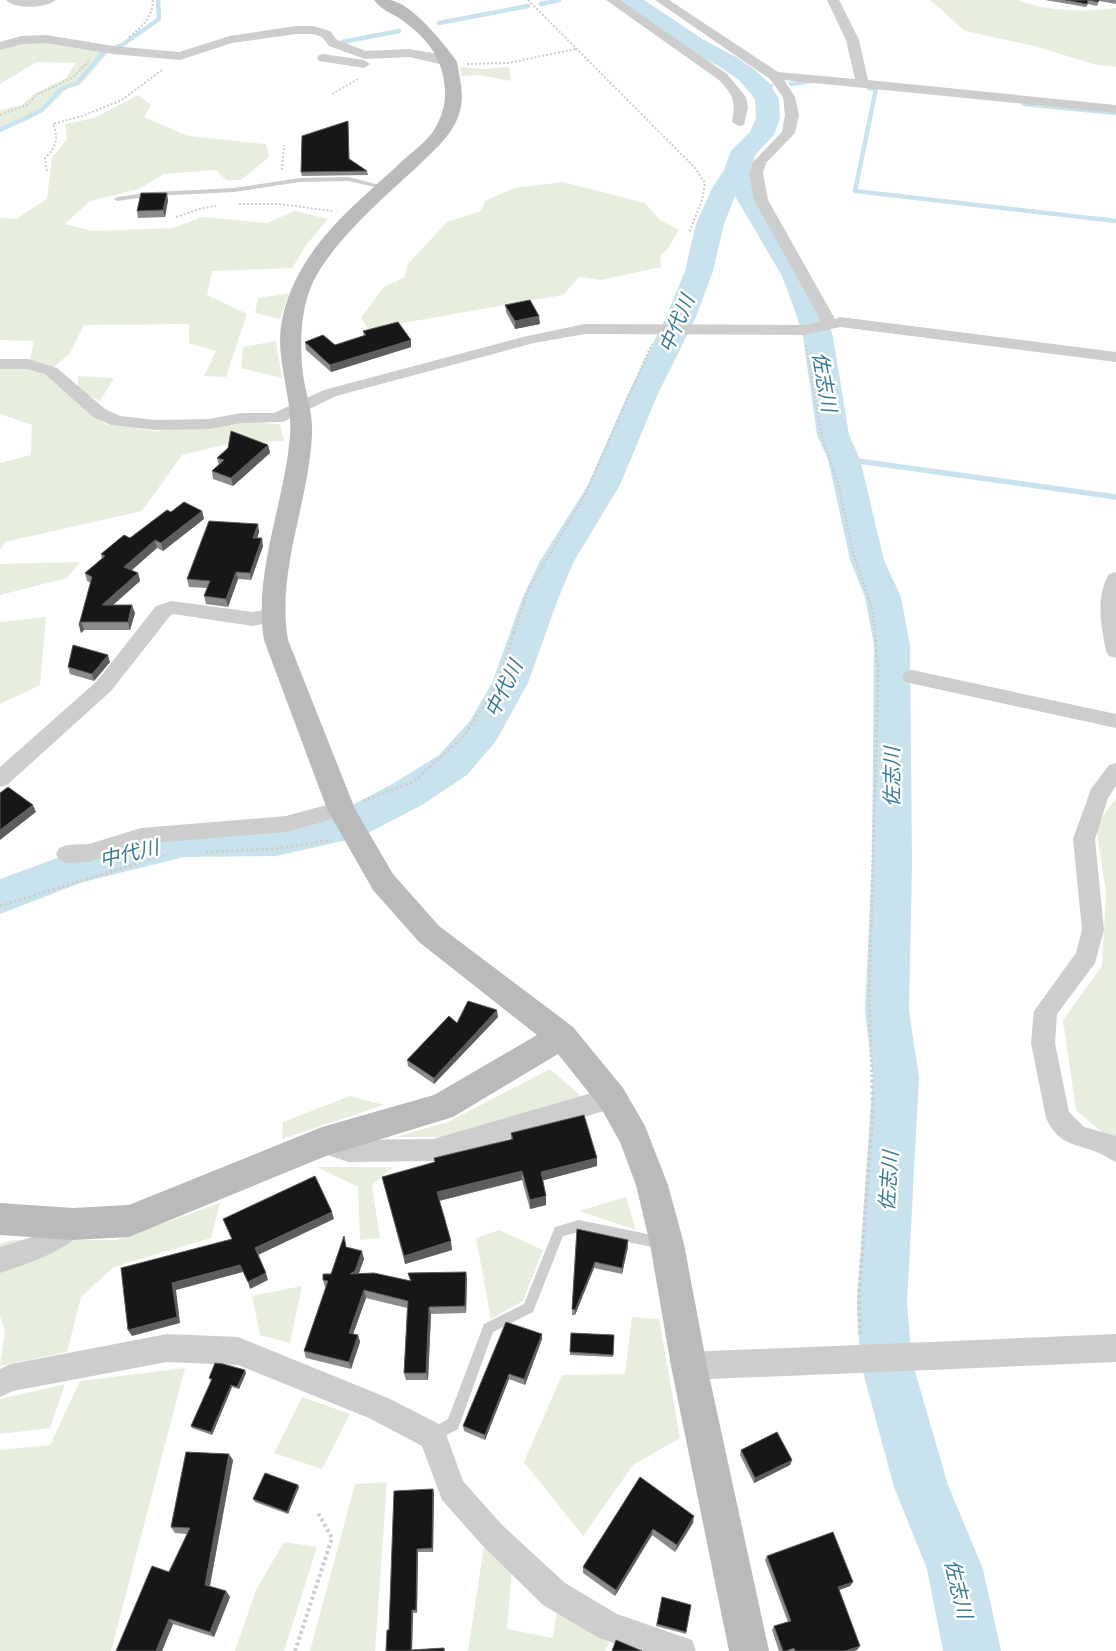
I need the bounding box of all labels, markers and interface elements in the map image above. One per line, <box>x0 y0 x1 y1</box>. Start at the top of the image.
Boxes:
water label: 中代川 <box>654 290 701 356</box>
water label: 佐志川 <box>806 350 842 416</box>
water label: 中代川 <box>480 655 529 721</box>
water label: 佐志川 <box>880 745 905 807</box>
water label: 中代川 <box>97 835 163 873</box>
water label: 佐志川 <box>874 1148 904 1212</box>
water label: 佐志川 <box>939 1557 978 1623</box>

